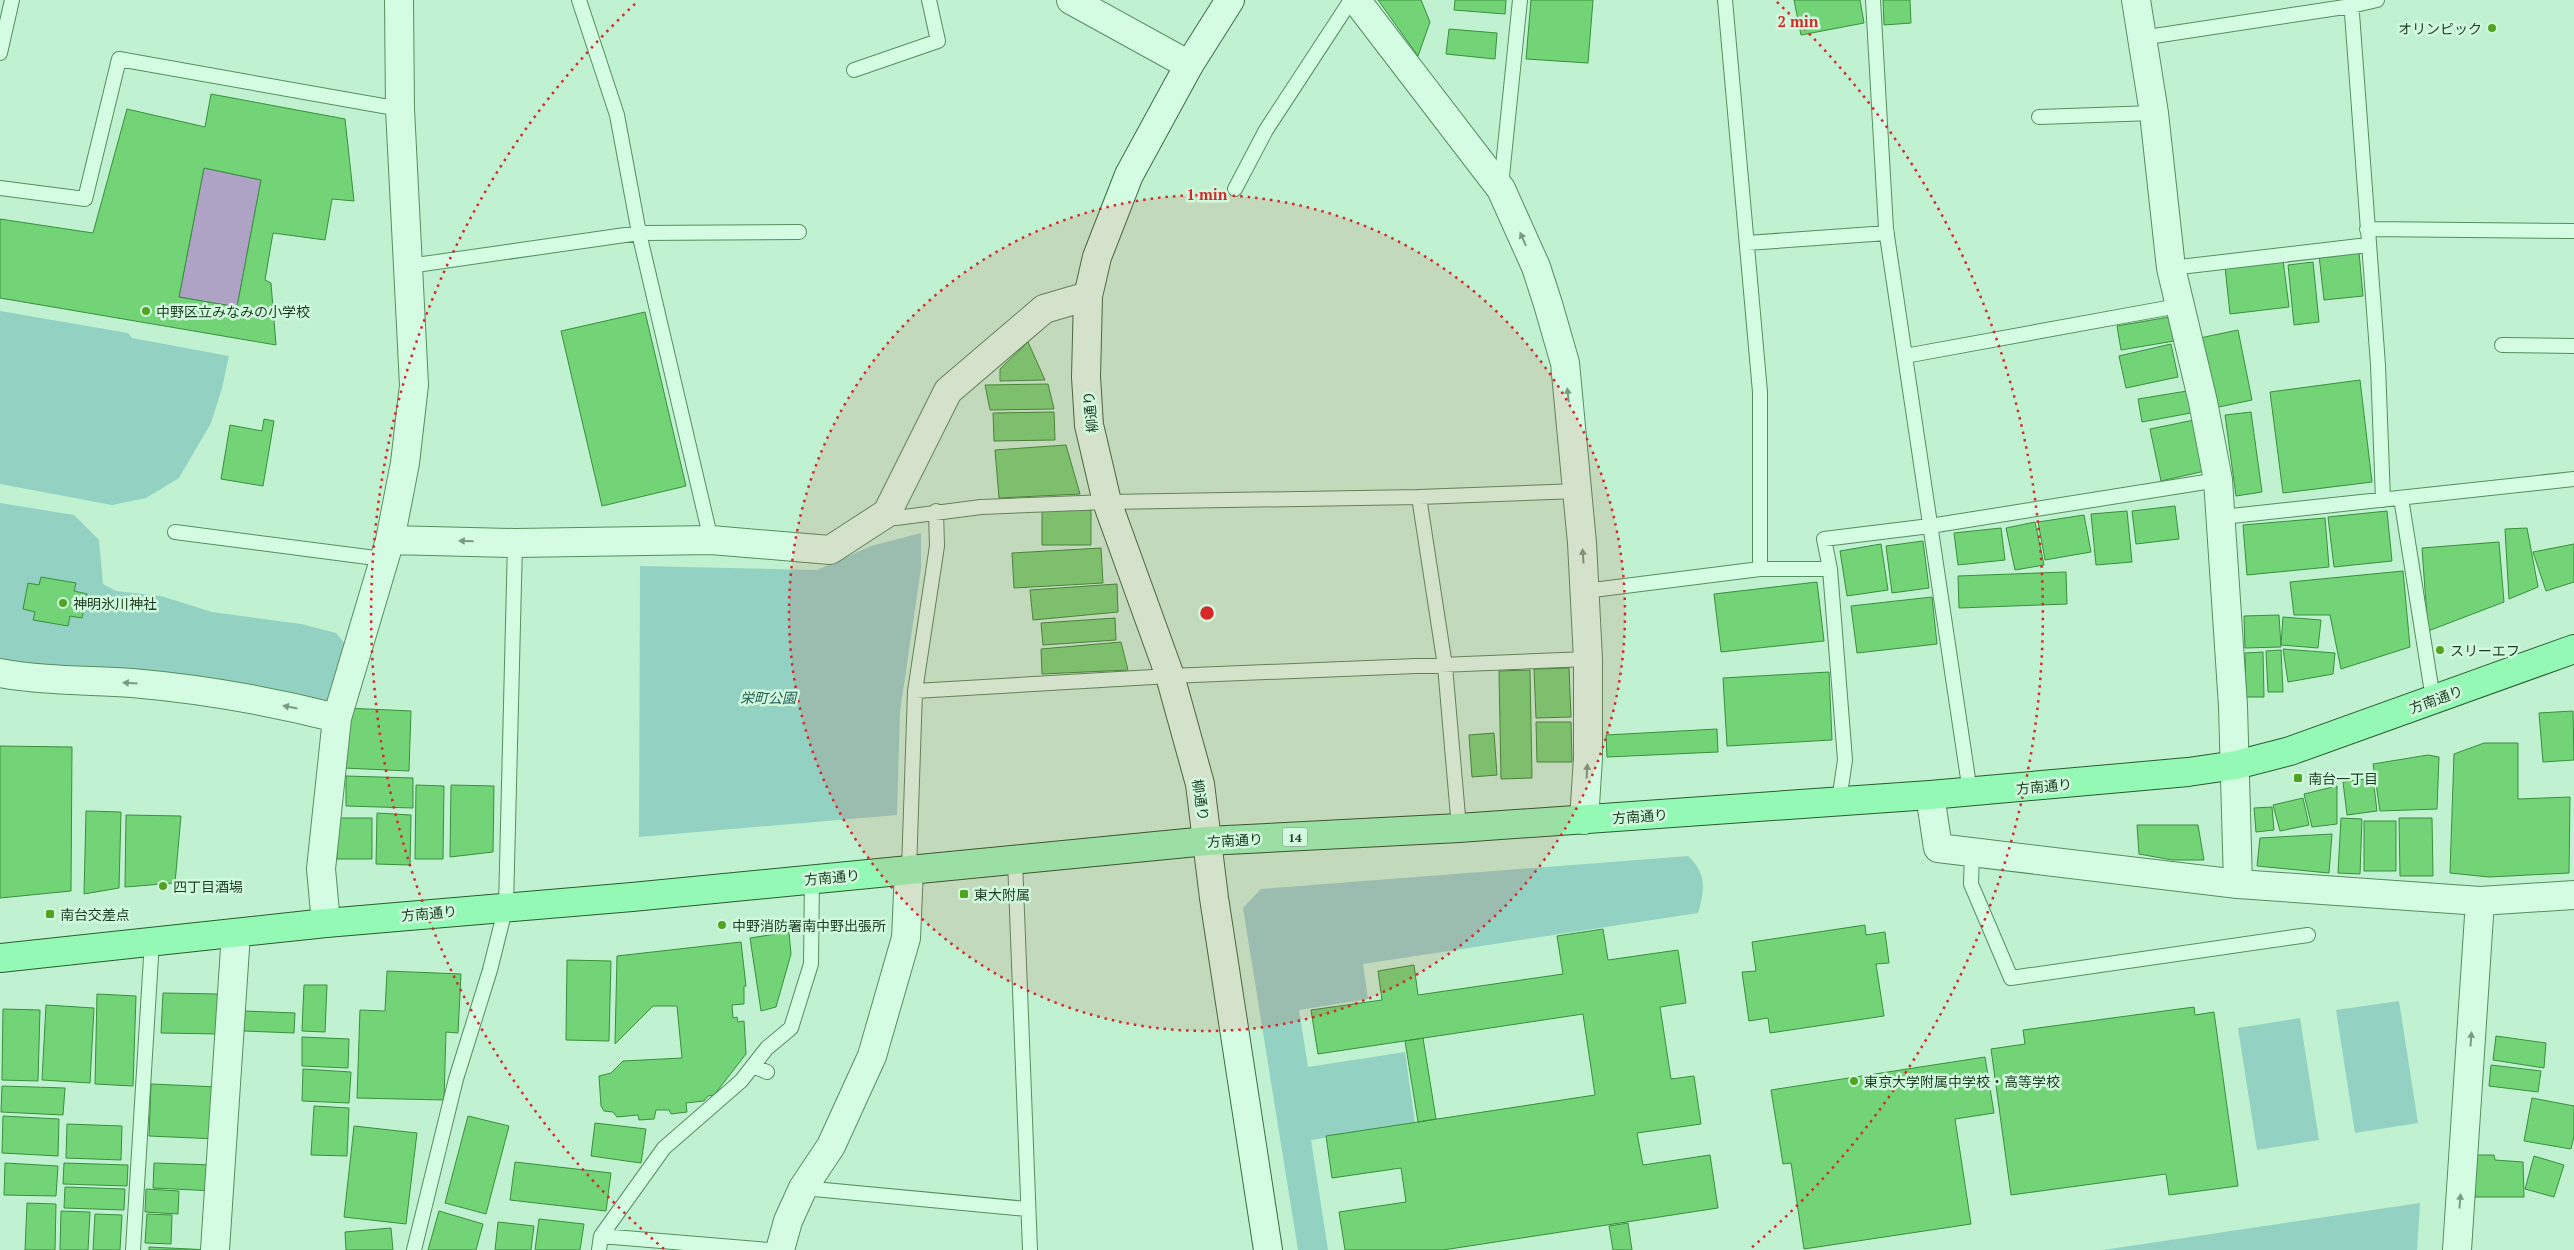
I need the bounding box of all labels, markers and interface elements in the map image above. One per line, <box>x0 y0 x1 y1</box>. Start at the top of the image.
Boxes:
text: 2 min <box>1777 11 1819 31</box>
place label: オリンピック <box>2398 19 2482 38</box>
marker: オリンピック <box>2486 22 2498 34</box>
text: 1 min <box>1186 184 1228 204</box>
one-way arrow <box>1519 232 1527 246</box>
place label: 中野区立みなみの小学校 <box>156 302 310 321</box>
marker: 中野区立みなみの小学校 <box>140 305 152 317</box>
one-way arrow <box>1564 386 1572 402</box>
street label: 柳通り <box>1078 390 1102 434</box>
one-way arrow <box>458 537 474 545</box>
one-way arrow <box>1579 548 1587 564</box>
place label: 神明氷川神社 <box>73 594 157 613</box>
marker: 神明氷川神社 <box>57 597 69 609</box>
centre of rings <box>1198 604 1216 622</box>
place label: スリーエフ <box>2450 641 2520 660</box>
marker: スリーエフ <box>2434 644 2446 656</box>
one-way arrow <box>121 679 137 687</box>
street label: 方南通り <box>2406 680 2466 718</box>
park label: 栄町公園 <box>740 688 798 707</box>
one-way arrow <box>283 703 298 711</box>
one-way arrow <box>1583 763 1591 779</box>
place label: 南台一丁目 <box>2308 769 2378 788</box>
marker: 南台一丁目 <box>2292 772 2304 784</box>
street label: 方南通り <box>2015 774 2073 798</box>
street label: 柳通り <box>1188 778 1214 822</box>
street label: 方南通り <box>1611 805 1669 827</box>
road number: 14 <box>1282 828 1308 846</box>
street label: 方南通り <box>1207 829 1263 851</box>
street label: 方南通り <box>803 865 861 889</box>
place label: 四丁目酒場 <box>173 877 243 896</box>
marker: 四丁目酒場 <box>157 880 169 892</box>
place label: 東大附属 <box>974 885 1030 904</box>
marker: 東大附属 <box>958 888 970 900</box>
street label: 方南通り <box>400 901 458 925</box>
place label: 南台交差点 <box>60 905 130 924</box>
marker: 南台交差点 <box>44 908 56 920</box>
place label: 中野消防署南中野出張所 <box>732 916 886 935</box>
marker: 中野消防署南中野出張所 <box>716 919 728 931</box>
one-way arrow <box>2467 1031 2475 1047</box>
place label: 東京大学附属中学校・高等学校 <box>1864 1072 2060 1091</box>
marker: 東京大学附属中学校・高等学校 <box>1848 1075 1860 1087</box>
one-way arrow <box>2457 1193 2465 1209</box>

